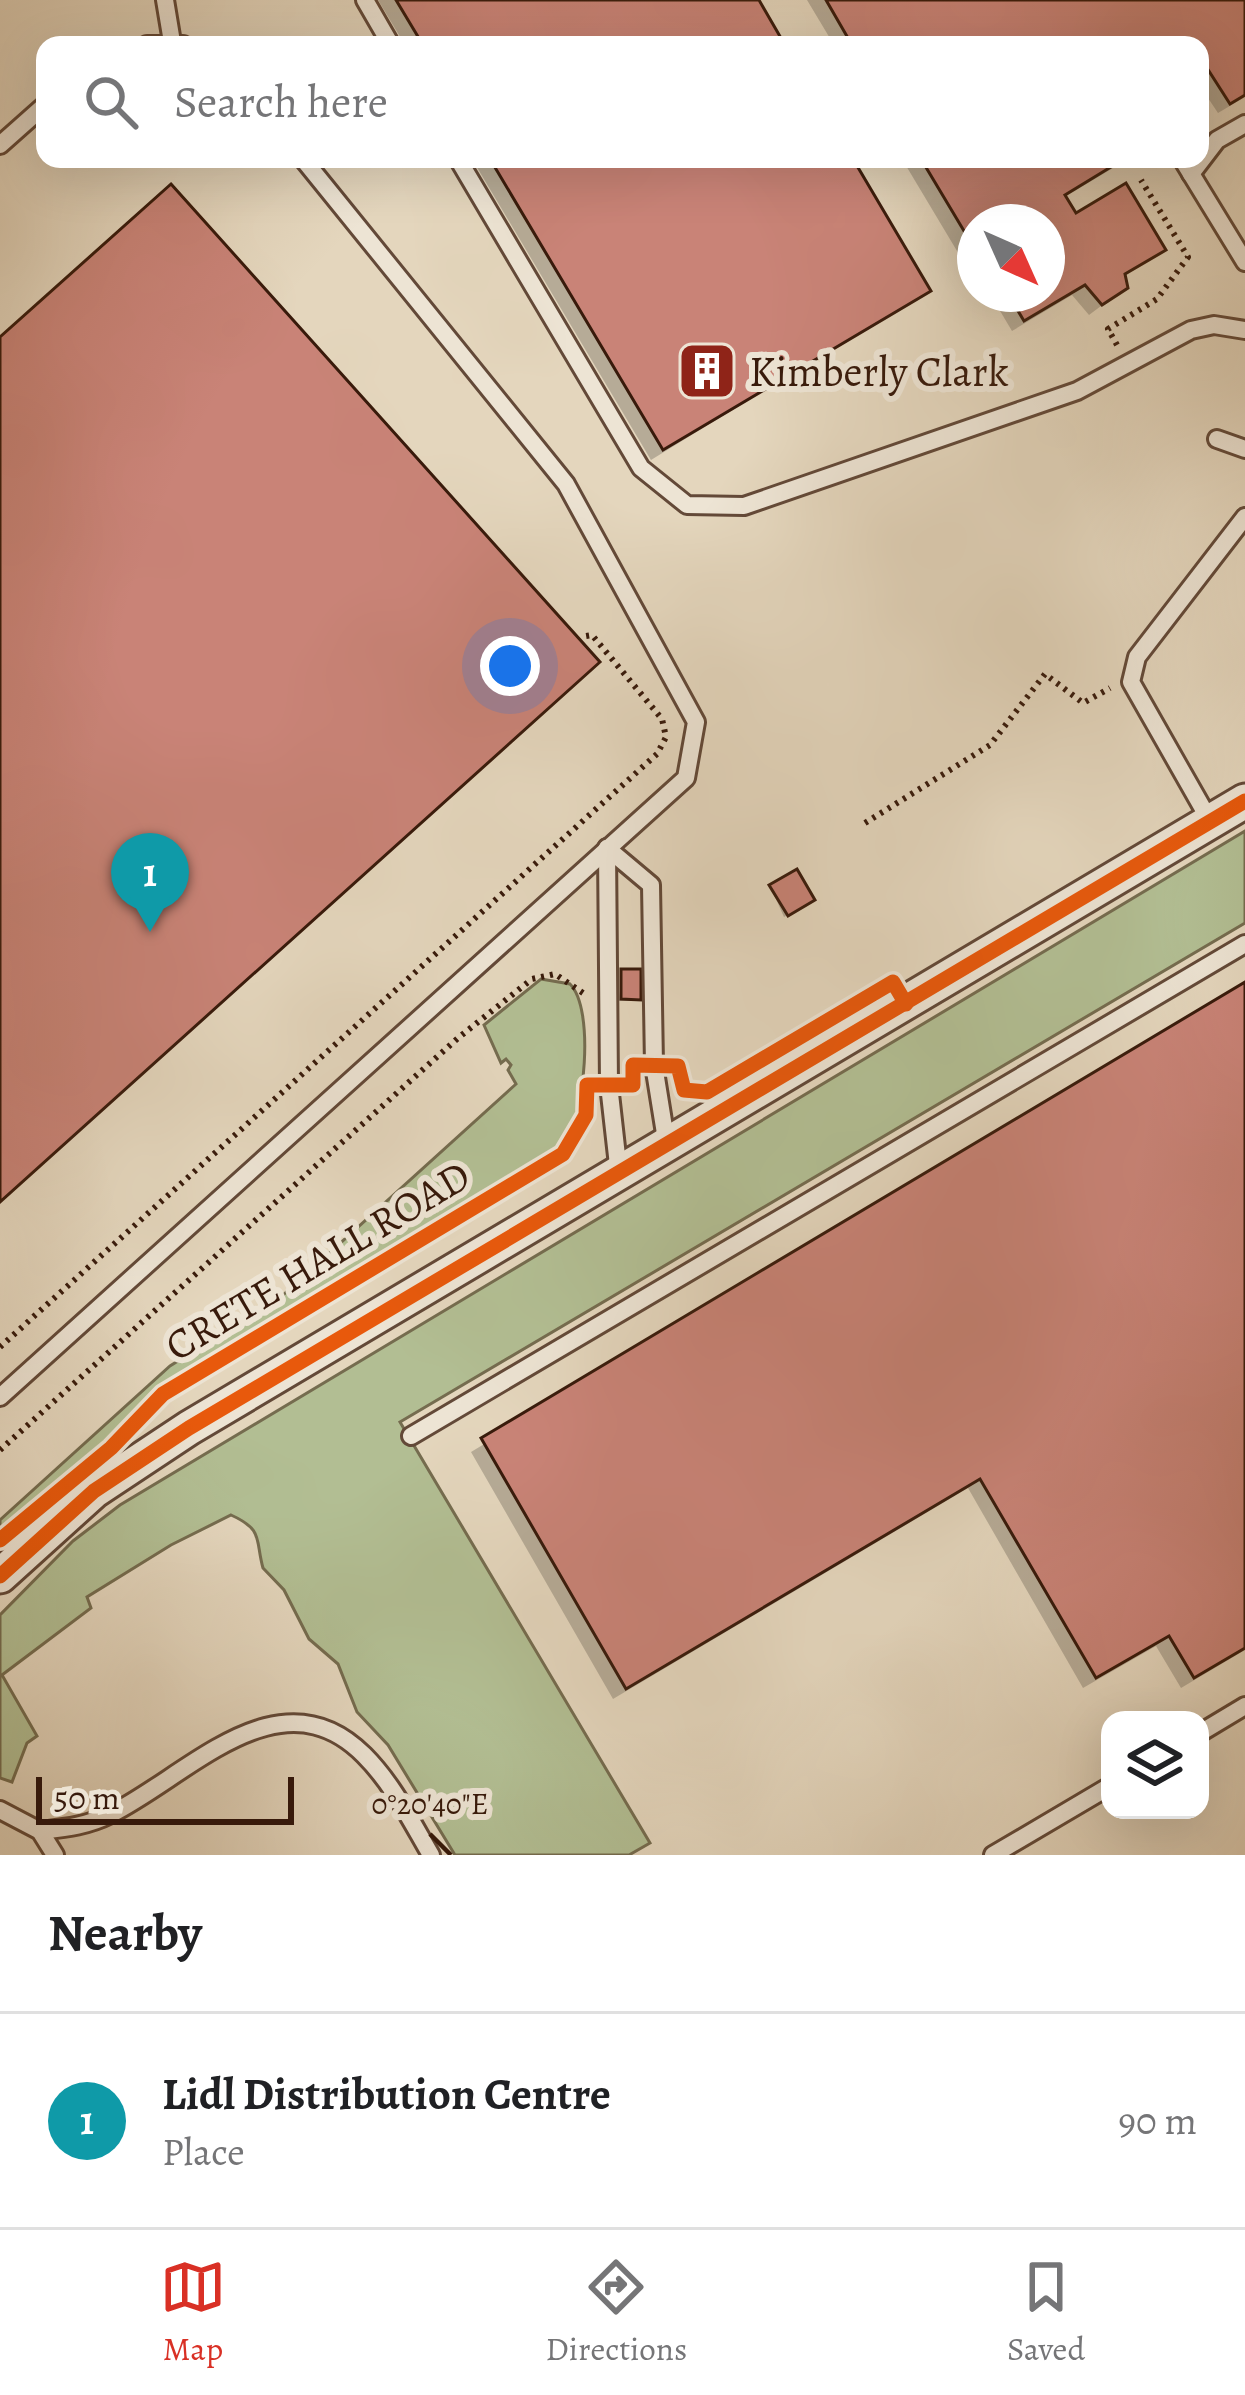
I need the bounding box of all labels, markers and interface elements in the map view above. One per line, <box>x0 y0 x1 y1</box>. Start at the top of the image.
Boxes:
search box <box>36 36 1209 168</box>
icon: search <box>78 69 144 135</box>
text: Search here <box>174 71 388 133</box>
north arrow <box>957 204 1065 312</box>
building icon: Kimberly Clark <box>676 340 738 402</box>
place label: Kimberly Clark <box>749 343 1009 400</box>
your location <box>480 636 540 696</box>
pin: 1 <box>111 833 189 932</box>
street label: CRETE HALL ROAD <box>154 1147 481 1374</box>
map controls <box>1101 1711 1209 1819</box>
button: layers <box>1101 1711 1209 1819</box>
scale bar <box>36 1771 294 1824</box>
text: 50 m <box>54 1775 120 1820</box>
text: 0°20'40"E <box>372 1784 488 1824</box>
text: Nearby <box>48 1898 202 1968</box>
text: Lidl Distribution Centre <box>162 2063 611 2125</box>
text: 1 <box>80 2094 94 2147</box>
text: 90 m <box>1118 2094 1197 2147</box>
text: Place <box>162 2125 245 2178</box>
tab: Map <box>160 2254 226 2371</box>
tab: Directions <box>546 2254 687 2371</box>
tab: Saved <box>1007 2254 1085 2371</box>

